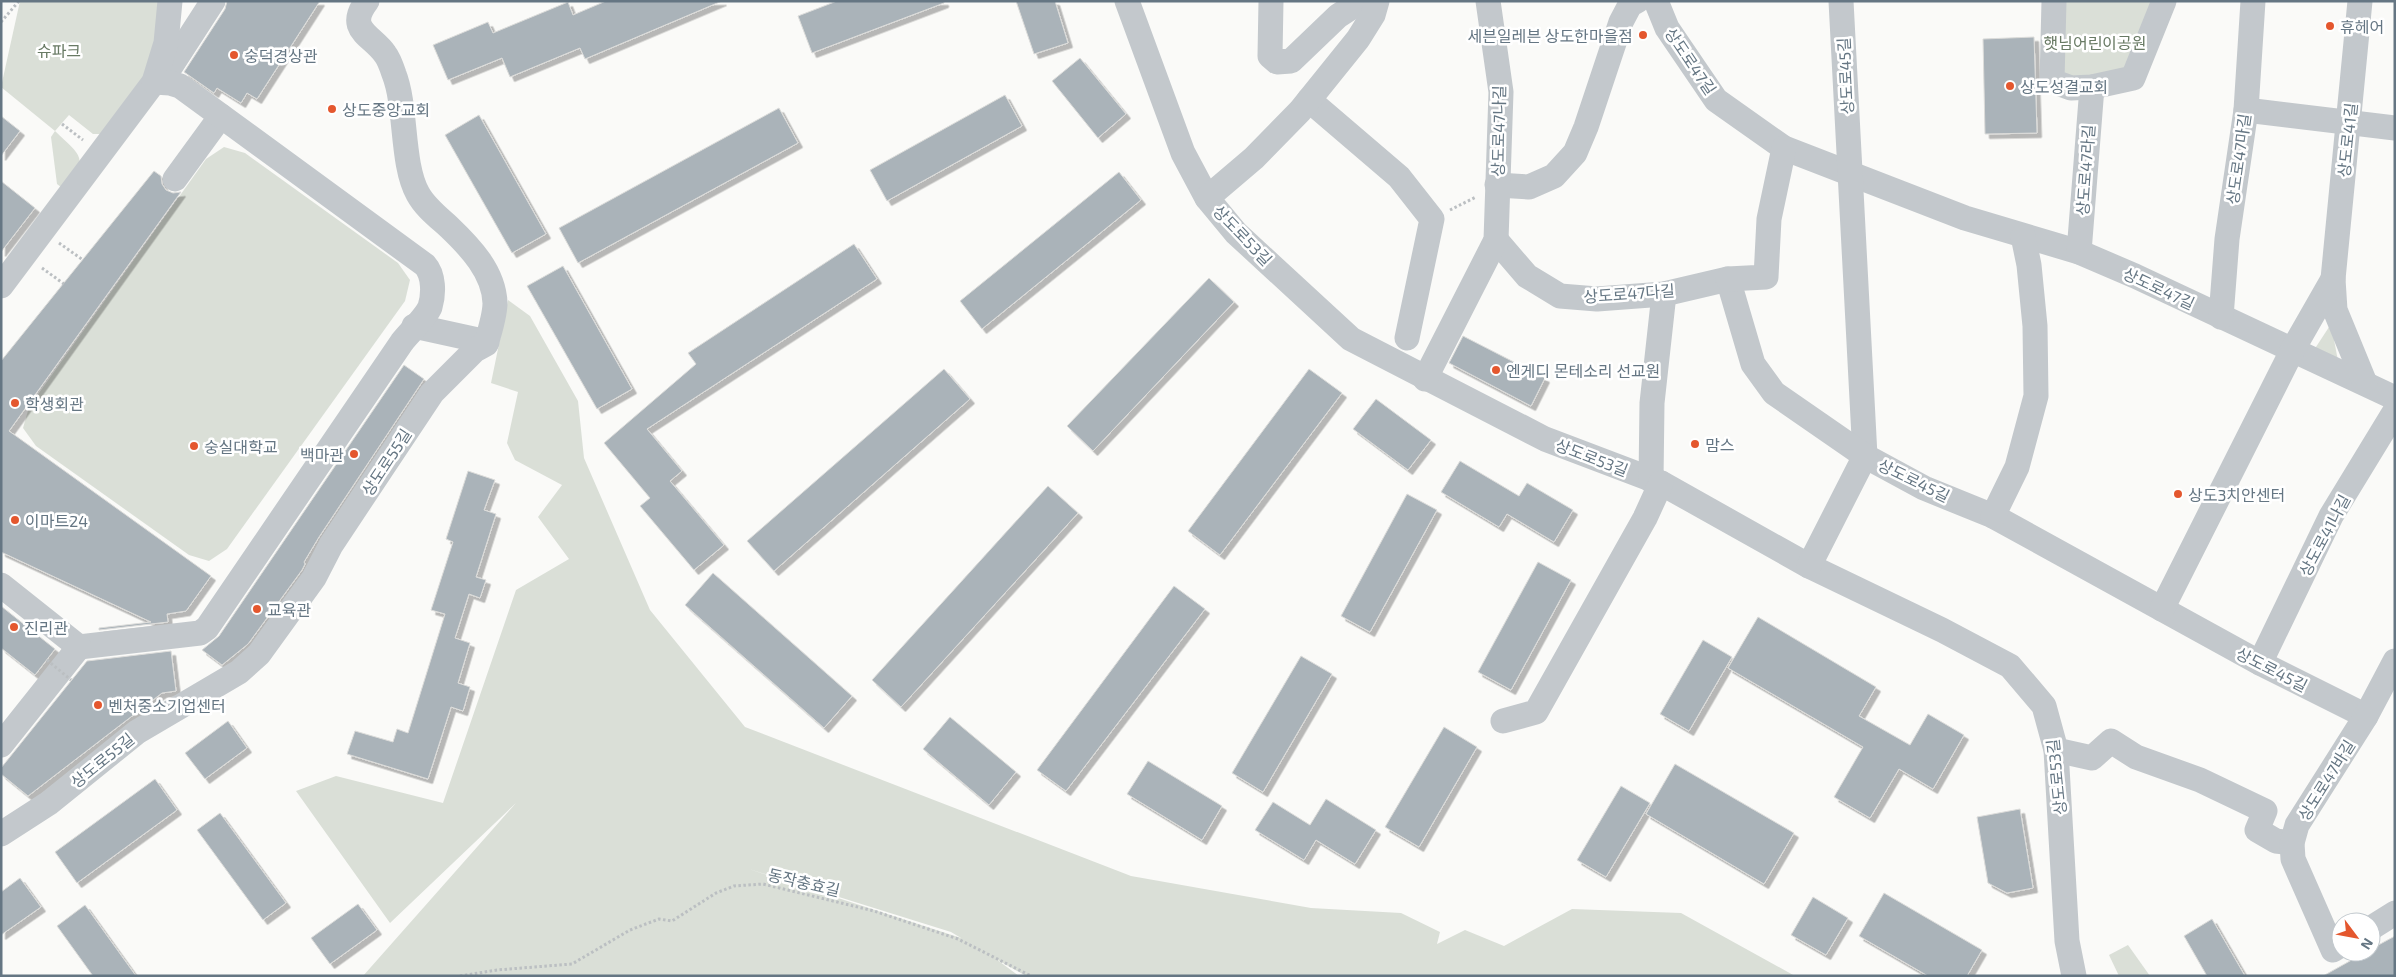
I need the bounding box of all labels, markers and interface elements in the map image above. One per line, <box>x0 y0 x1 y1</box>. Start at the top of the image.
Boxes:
place label: 휴헤어 <box>2340 17 2384 36</box>
marker: 휴헤어 <box>2324 20 2336 32</box>
street label: 상도로47길 <box>1662 24 1720 98</box>
place label: 세븐일레븐 상도한마을점 <box>1468 26 1633 45</box>
marker: 세븐일레븐 상도한마을점 <box>1637 29 1649 41</box>
park label: 햇님어린이공원 <box>2043 33 2147 52</box>
street label: 상도로45길 <box>1833 37 1857 115</box>
park label: 슈파크 <box>37 41 81 60</box>
place label: 숭덕경상관 <box>244 46 318 65</box>
marker: 숭덕경상관 <box>228 49 240 61</box>
place label: 상도성결교회 <box>2020 77 2108 96</box>
marker: 상도성결교회 <box>2004 80 2016 92</box>
street label: 상도로47나길 <box>1488 85 1508 177</box>
place label: 상도중앙교회 <box>342 100 430 119</box>
street label: 상도로41길 <box>2334 102 2360 178</box>
marker: 상도중앙교회 <box>326 103 338 115</box>
street label: 상도로47마길 <box>2222 112 2254 206</box>
street label: 상도로47라길 <box>2072 124 2098 216</box>
street label: 상도로53길 <box>1210 201 1276 269</box>
street label: 상도로47길 <box>2120 263 2198 313</box>
street label: 상도로47다길 <box>1583 280 1675 306</box>
place label: 엔게디 몬테소리 선교원 <box>1506 361 1660 380</box>
marker: 엔게디 몬테소리 선교원 <box>1490 364 1502 376</box>
place label: 학생회관 <box>25 394 84 413</box>
marker: 학생회관 <box>9 397 21 409</box>
street label: 상도로55길 <box>357 425 415 499</box>
street label: 상도로53길 <box>1553 434 1631 480</box>
place label: 맘스 <box>1705 435 1734 454</box>
place label: 숭실대학교 <box>204 437 278 456</box>
marker: 맘스 <box>1689 438 1701 450</box>
marker: 숭실대학교 <box>188 440 200 452</box>
place label: 백마관 <box>300 445 344 464</box>
marker: 백마관 <box>348 448 360 460</box>
street label: 상도로45길 <box>1875 455 1953 505</box>
place label: 상도3치안센터 <box>2188 485 2285 504</box>
marker: 상도3치안센터 <box>2172 488 2184 500</box>
street label: 상도로41나길 <box>2295 491 2353 579</box>
place label: 이마트24 <box>25 511 88 530</box>
marker: 이마트24 <box>9 514 21 526</box>
place label: 교육관 <box>267 600 311 619</box>
marker: 교육관 <box>251 603 263 615</box>
place label: 진리관 <box>24 618 68 637</box>
marker: 진리관 <box>8 621 20 633</box>
street label: 상도로45길 <box>2233 643 2311 695</box>
place label: 벤처중소기업센터 <box>108 696 226 715</box>
marker: 벤처중소기업센터 <box>92 699 104 711</box>
street label: 상도로55길 <box>66 729 138 791</box>
street label: 상도로47바길 <box>2294 736 2358 824</box>
street label: 상도로53길 <box>2043 738 2069 816</box>
street label: 동작충효길 <box>766 864 842 900</box>
north arrow <box>2331 912 2381 962</box>
text: N <box>2358 935 2377 953</box>

